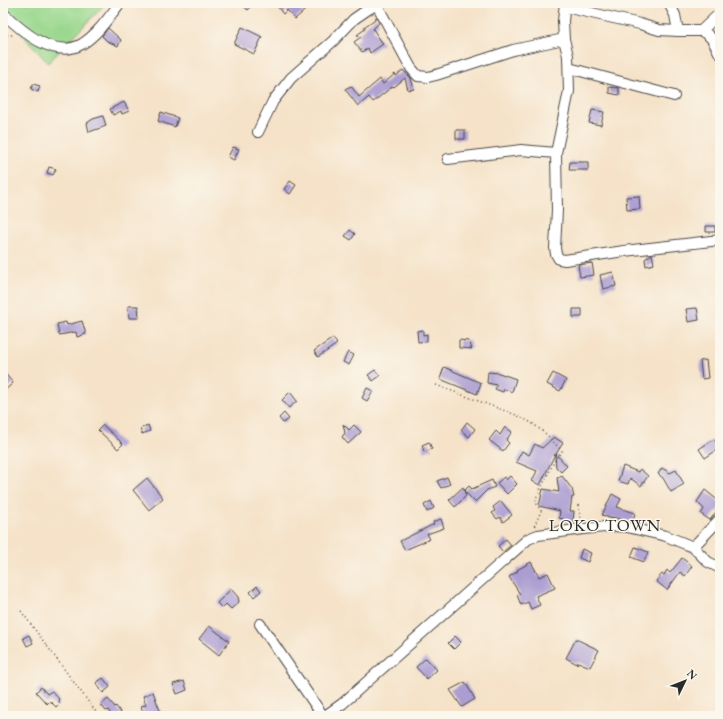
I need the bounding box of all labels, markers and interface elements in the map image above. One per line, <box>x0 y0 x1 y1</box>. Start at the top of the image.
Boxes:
district label: LOKO TOWN <box>549 514 661 536</box>
north arrow <box>665 661 705 701</box>
text: N <box>684 666 701 682</box>

